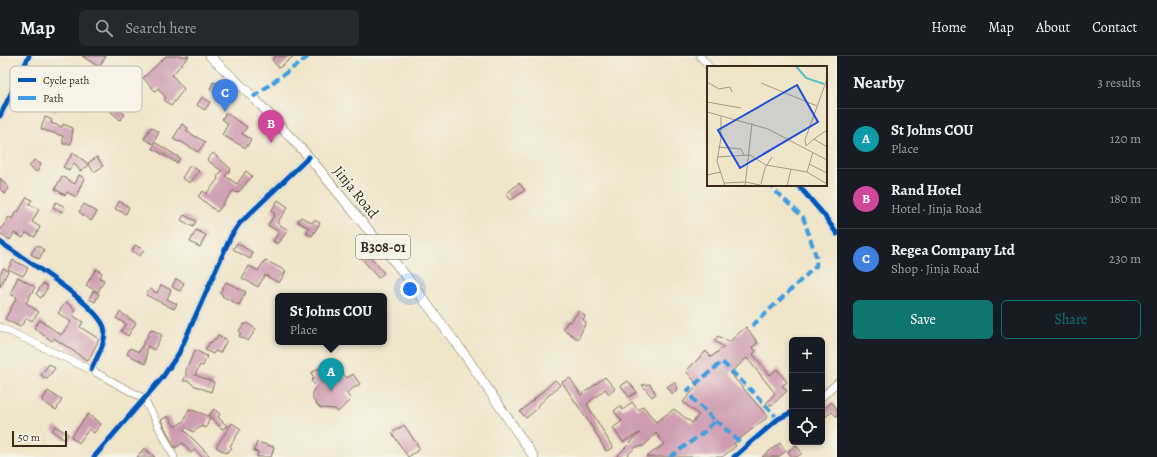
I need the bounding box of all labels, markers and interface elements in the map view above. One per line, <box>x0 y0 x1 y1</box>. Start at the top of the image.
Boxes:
search box <box>79 10 359 46</box>
text: Map <box>20 15 55 41</box>
icon: search <box>93 17 115 39</box>
text: Search here <box>125 18 197 38</box>
text: Home <box>931 18 966 37</box>
text: Map <box>988 18 1014 37</box>
text: About <box>1036 18 1070 37</box>
text: Contact <box>1092 18 1137 37</box>
legend <box>10 66 142 112</box>
inset map <box>707 66 827 186</box>
text: Nearby <box>853 71 904 94</box>
text: Cycle path <box>43 73 90 88</box>
text: 3 results <box>1097 74 1141 91</box>
pin: C <box>212 79 238 112</box>
text: Path <box>43 91 64 106</box>
pin: B <box>258 110 284 143</box>
text: St Johns COU <box>891 120 973 140</box>
text: A <box>862 130 870 147</box>
text: 120 m <box>1110 130 1141 147</box>
text: Place <box>891 140 919 157</box>
street label: Jinja Road <box>329 162 384 223</box>
text: Rand Hotel <box>891 180 961 200</box>
text: B <box>862 190 870 207</box>
text: 180 m <box>1110 190 1141 207</box>
text: Hotel · Jinja Road <box>891 200 982 217</box>
road number: B308-01 <box>356 235 410 259</box>
text: Regea Company Ltd <box>891 240 1015 260</box>
text: C <box>862 250 870 267</box>
text: 230 m <box>1109 250 1141 267</box>
text: Shop · Jinja Road <box>891 260 980 277</box>
your location <box>400 279 420 299</box>
popup <box>275 293 387 345</box>
button: Save <box>853 300 993 339</box>
button: Share <box>1001 300 1141 339</box>
text: St Johns COU <box>290 301 372 321</box>
text: Place <box>290 321 317 338</box>
map controls <box>789 337 825 445</box>
button: + <box>789 337 825 373</box>
pin: A <box>318 358 344 391</box>
button: − <box>789 373 825 409</box>
button: locate <box>789 409 825 445</box>
scale bar <box>12 429 67 448</box>
text: 50 m <box>18 430 40 445</box>

